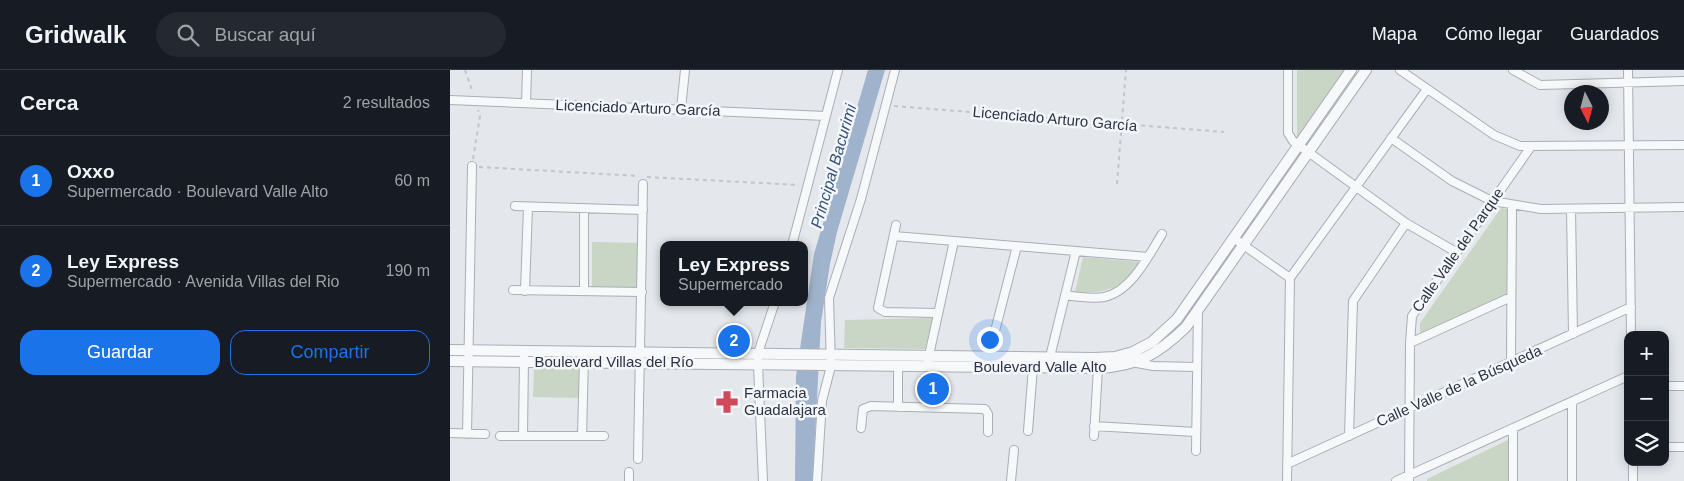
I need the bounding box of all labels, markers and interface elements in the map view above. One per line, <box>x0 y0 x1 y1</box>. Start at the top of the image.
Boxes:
search box <box>156 12 506 57</box>
text: Gridwalk <box>25 21 126 48</box>
icon: search <box>174 21 202 49</box>
text: Buscar aquí <box>214 24 316 45</box>
text: Mapa <box>1372 24 1417 44</box>
text: Cómo llegar <box>1445 24 1542 44</box>
text: Guardados <box>1570 24 1659 44</box>
north arrow <box>1564 85 1609 130</box>
text: Cerca <box>20 91 78 114</box>
text: 2 resultados <box>343 94 430 111</box>
street label: Licenciado Arturo García <box>555 96 721 119</box>
water label: Principal Bacurimi <box>808 102 859 230</box>
street label: Licenciado Arturo García <box>972 103 1139 134</box>
text: Oxxo <box>67 161 115 182</box>
text: 1 <box>32 172 40 189</box>
text: 60 m <box>394 172 430 189</box>
text: Supermercado · Boulevard Valle Alto <box>67 183 328 200</box>
street label: Calle Valle del Parque <box>1408 185 1507 315</box>
popup <box>660 241 808 306</box>
text: Ley Express <box>67 251 179 272</box>
text: Ley Express <box>678 254 790 275</box>
text: 2 <box>32 262 40 279</box>
text: 190 m <box>386 262 430 279</box>
text: Supermercado · Avenida Villas del Rio <box>67 273 339 290</box>
text: Supermercado <box>678 276 783 293</box>
pin: 2 <box>718 322 750 360</box>
your location <box>977 327 1003 353</box>
button: Guardar <box>20 330 220 375</box>
button: Compartir <box>230 330 430 375</box>
map controls <box>1624 331 1669 466</box>
button: + <box>1624 331 1669 376</box>
street label: Calle Valle de la Búsqueda <box>1374 341 1545 430</box>
street label: Boulevard Villas del Río <box>535 353 693 370</box>
street label: Boulevard Valle Alto <box>973 358 1107 375</box>
pin: 1 <box>917 370 949 408</box>
button: − <box>1624 376 1669 421</box>
place label: Farmacia Guadalajara <box>744 384 826 418</box>
pharmacy icon: Farmacia Guadalajara <box>714 389 740 415</box>
button: layers <box>1624 421 1669 466</box>

